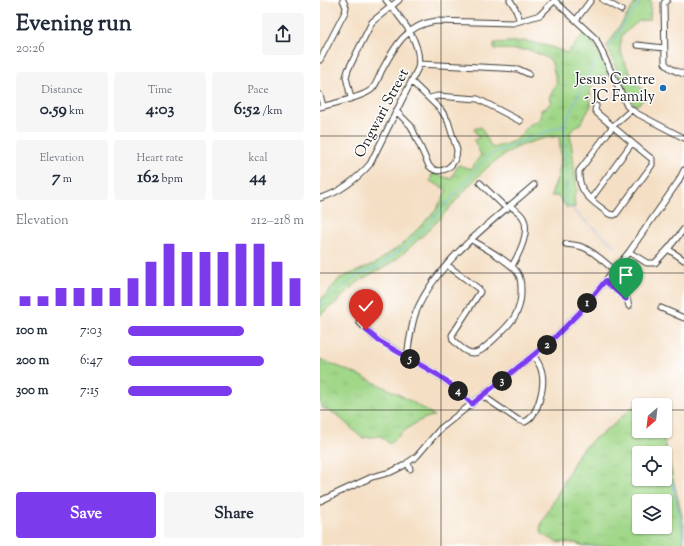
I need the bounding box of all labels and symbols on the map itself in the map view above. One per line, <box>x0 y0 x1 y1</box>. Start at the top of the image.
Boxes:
street label: Ongwari Street <box>350 65 415 162</box>
place label: Jesus Centre - JC Family <box>574 70 656 108</box>
marker: Jesus Centre - JC Family <box>658 83 668 93</box>
pin <box>609 258 643 299</box>
pin <box>349 289 383 330</box>
pin: 1 <box>577 293 597 313</box>
pin: 2 <box>537 335 557 355</box>
pin: 5 <box>400 349 420 369</box>
pin: 3 <box>492 371 512 391</box>
pin: 4 <box>448 381 468 401</box>
north arrow <box>632 398 672 438</box>

